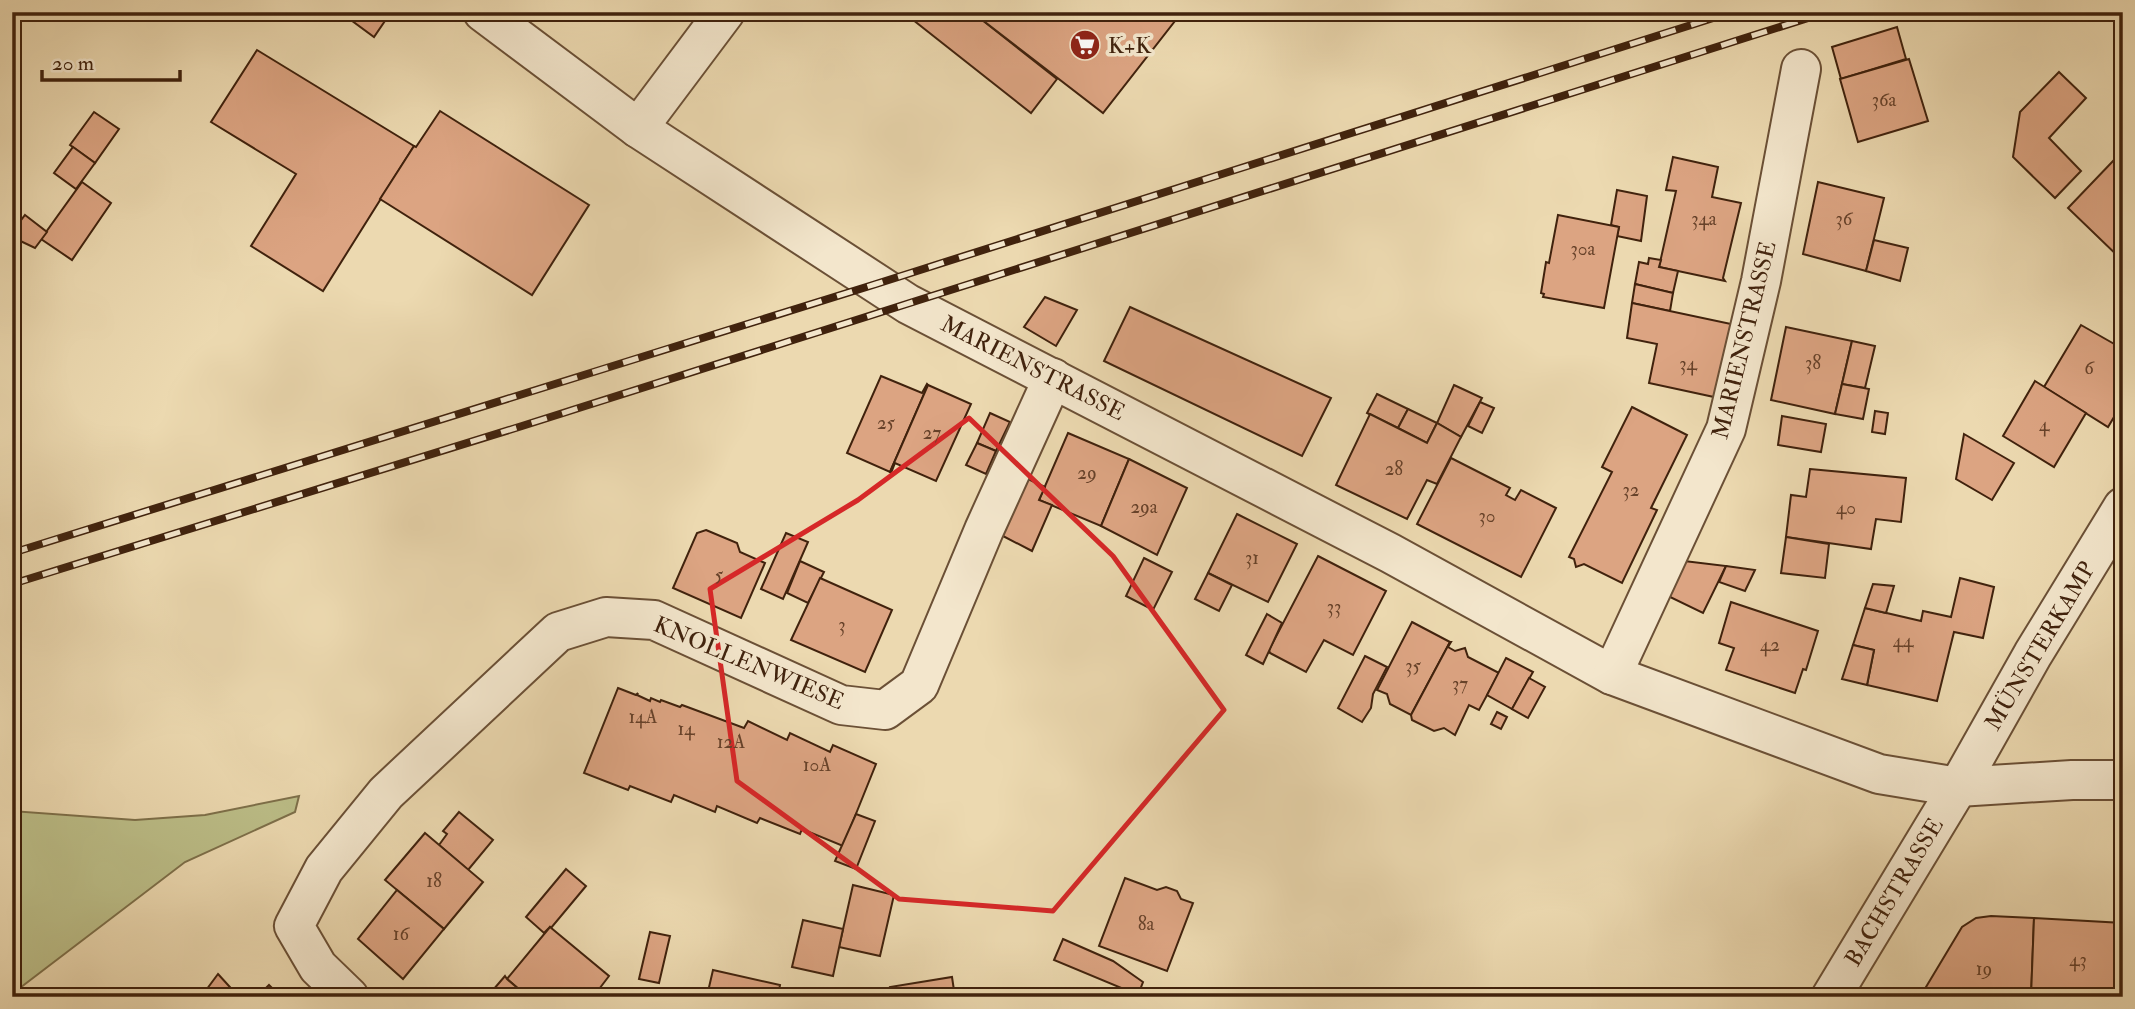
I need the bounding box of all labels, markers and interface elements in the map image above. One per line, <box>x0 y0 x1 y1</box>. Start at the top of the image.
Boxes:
supermarket icon: K+K <box>1068 28 1102 62</box>
place label: K+K <box>1108 31 1152 60</box>
scale bar <box>42 38 180 82</box>
text: 20 m <box>52 50 94 77</box>
house number: 36a <box>1872 88 1897 112</box>
house number: 34a <box>1691 207 1717 231</box>
house number: 36 <box>1836 207 1854 231</box>
house number: 30a <box>1571 237 1596 261</box>
street label: MARIENSTRASSE <box>1705 238 1783 442</box>
street label: MARIENSTRASSE <box>936 309 1130 427</box>
house number: 38 <box>1805 351 1821 375</box>
house number: 34 <box>1679 352 1697 376</box>
house number: 6 <box>2084 356 2095 380</box>
house number: 25 <box>877 411 896 435</box>
house number: 4 <box>2039 413 2050 437</box>
house number: 27 <box>923 421 941 445</box>
house number: 28 <box>1385 457 1403 481</box>
house number: 29 <box>1077 461 1097 485</box>
house number: 32 <box>1623 478 1639 502</box>
house number: 29a <box>1130 495 1158 519</box>
house number: 40 <box>1836 496 1856 520</box>
house number: 30 <box>1478 504 1496 528</box>
house number: 31 <box>1245 546 1259 570</box>
street label: MÜNSTERKAMP <box>1978 556 2102 736</box>
house number: 5 <box>715 563 724 587</box>
house number: 33 <box>1327 595 1341 619</box>
street label: KNOLLENWIESE <box>649 610 849 716</box>
house number: 3 <box>838 613 846 637</box>
house number: 44 <box>1893 629 1914 653</box>
house number: 42 <box>1760 633 1780 657</box>
house number: 35 <box>1405 654 1421 678</box>
house number: 37 <box>1452 672 1468 696</box>
house number: 14A <box>628 705 658 729</box>
house number: 14 <box>677 717 695 741</box>
house number: 12A <box>717 730 745 754</box>
house number: 10A <box>803 753 831 777</box>
street label: BACHSTRASSE <box>1838 812 1950 972</box>
house number: 18 <box>426 869 442 893</box>
house number: 8a <box>1138 912 1155 936</box>
house number: 16 <box>393 922 411 946</box>
house number: 43 <box>2069 948 2087 972</box>
house number: 19 <box>1976 957 1992 981</box>

